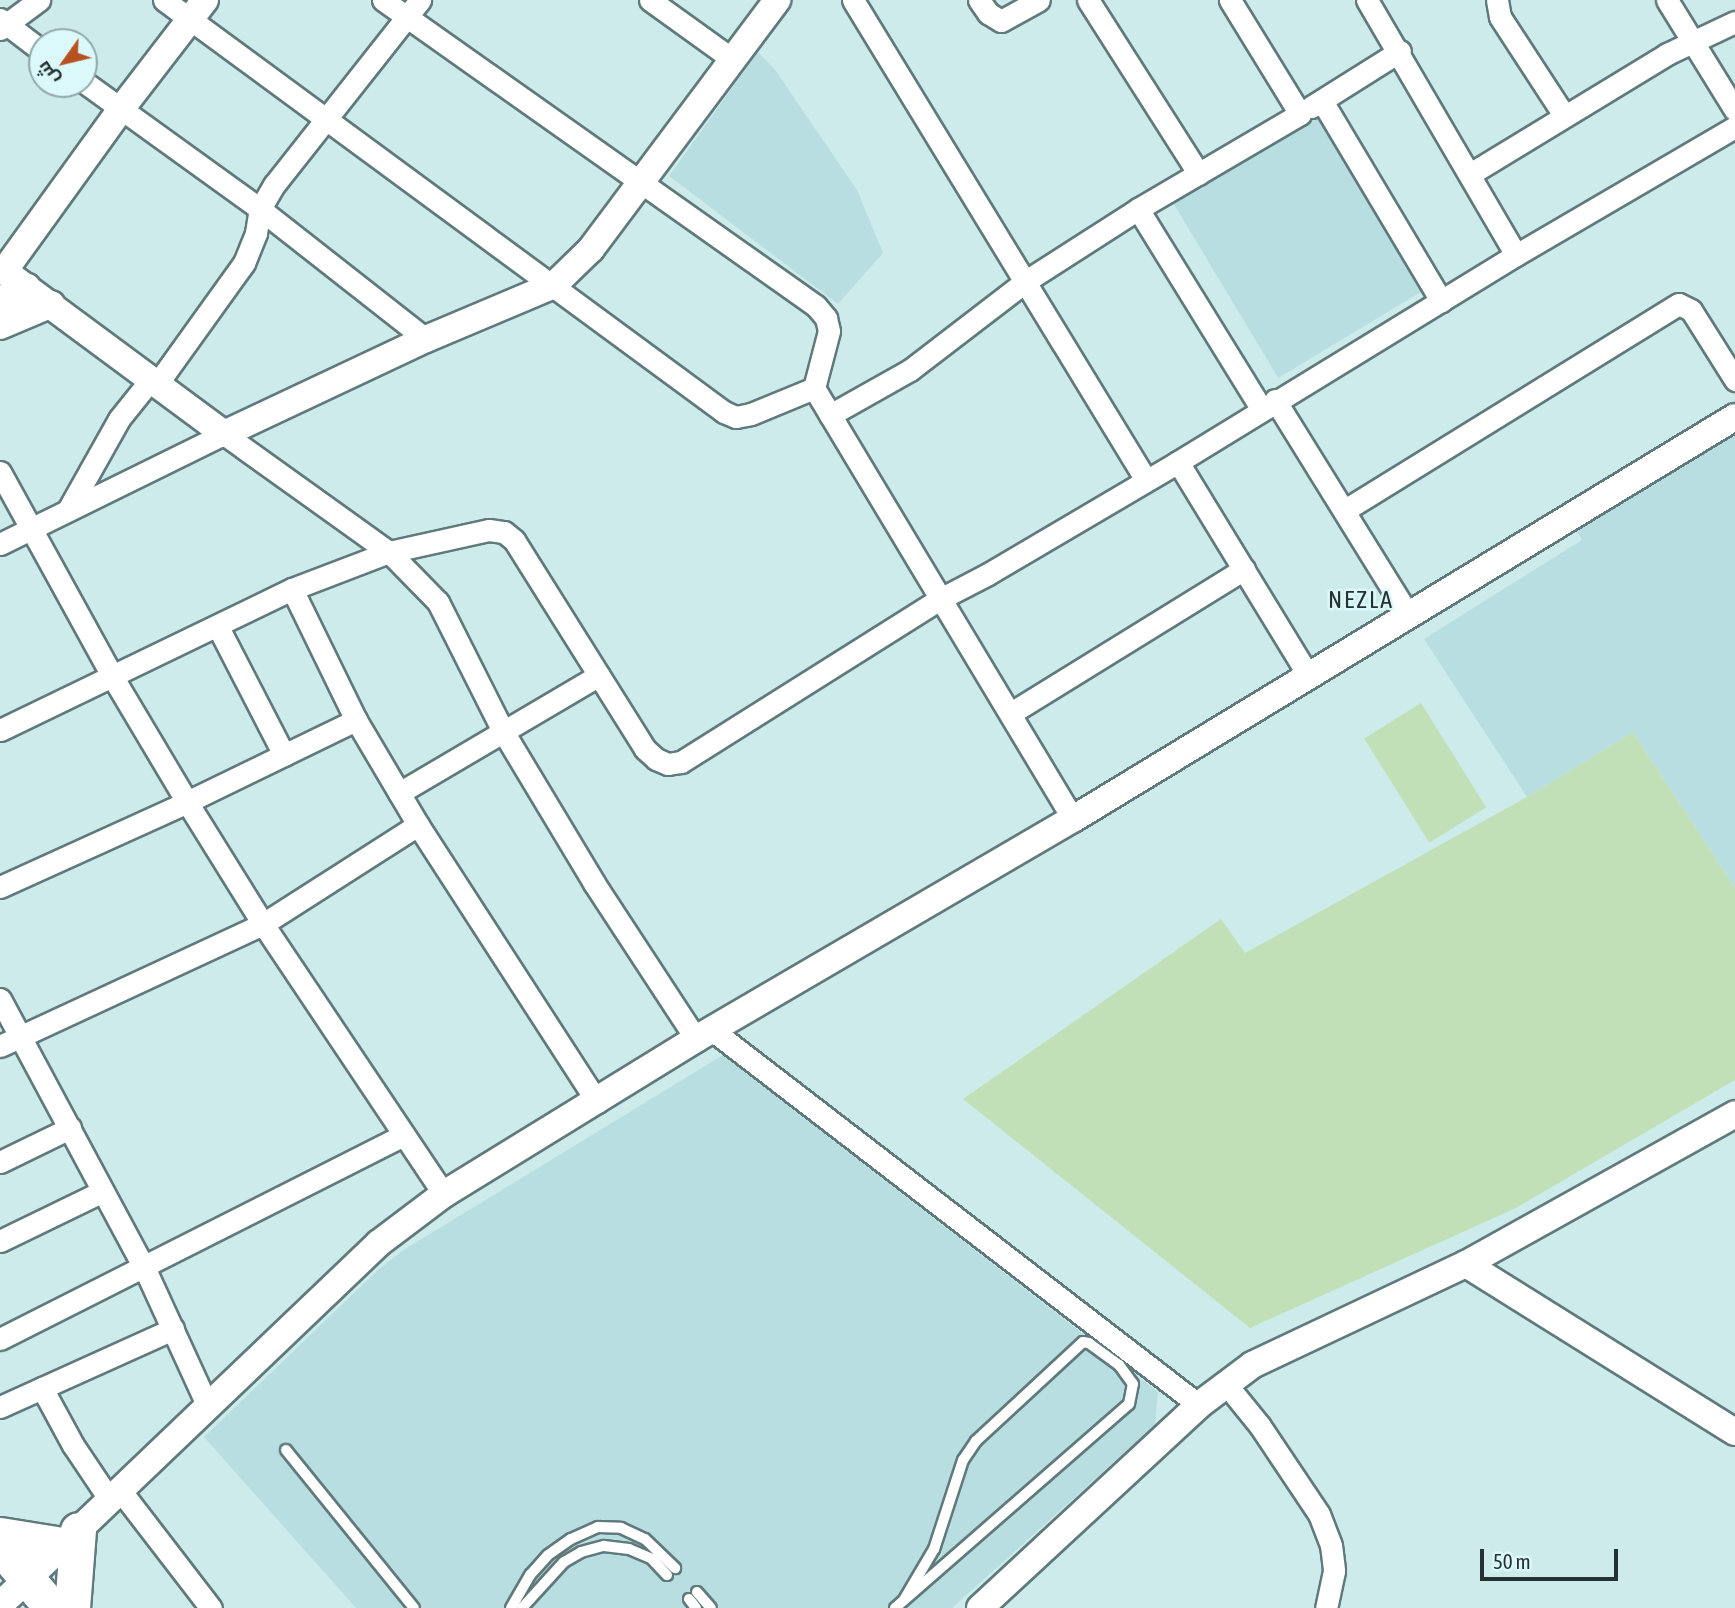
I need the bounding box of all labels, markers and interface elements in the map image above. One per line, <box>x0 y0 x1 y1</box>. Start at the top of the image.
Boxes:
north arrow <box>28 28 98 98</box>
text: ش <box>31 57 63 90</box>
district label: NEZLA <box>1329 586 1393 614</box>
scale bar <box>1483 1534 1621 1578</box>
text: 50 m <box>1493 1549 1531 1573</box>

